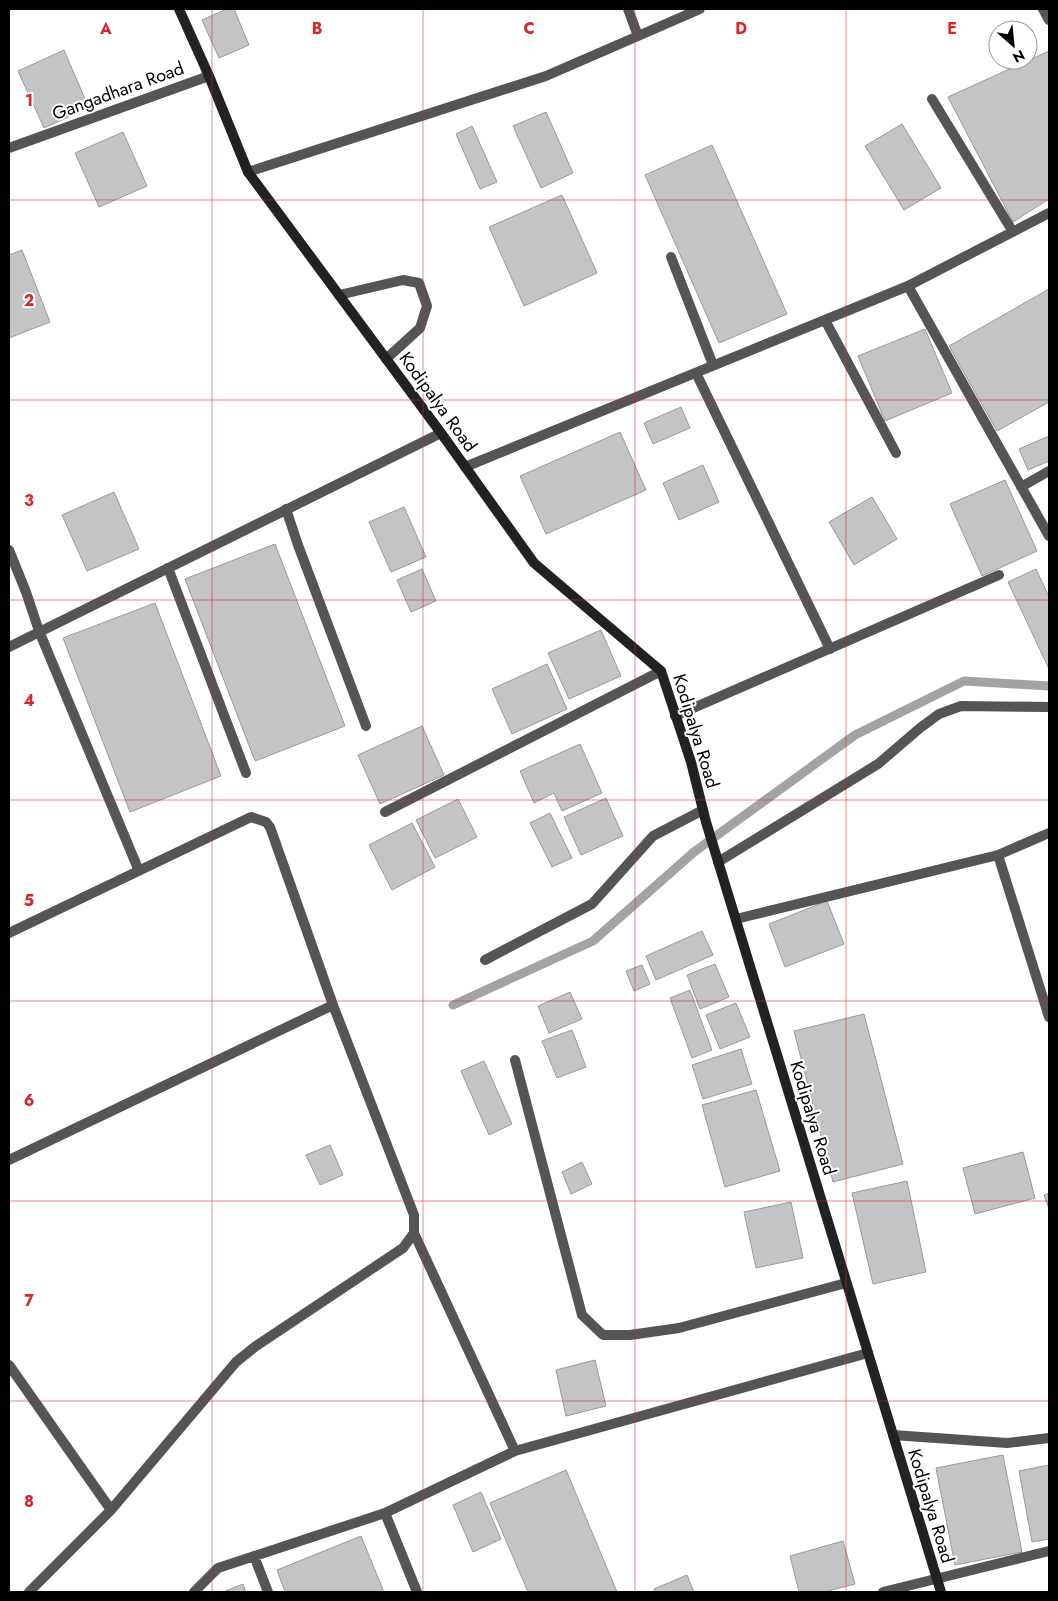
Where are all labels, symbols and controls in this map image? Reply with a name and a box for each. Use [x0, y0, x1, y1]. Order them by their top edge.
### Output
text: A [99, 17, 112, 40]
text: B [312, 17, 322, 40]
text: C [523, 17, 535, 40]
text: D [735, 17, 747, 40]
text: E [947, 17, 957, 40]
north arrow [988, 20, 1038, 70]
text: N [1009, 45, 1028, 68]
street label: Gangadhara Road [49, 55, 187, 127]
text: 1 [25, 89, 33, 112]
text: 2 [24, 289, 34, 312]
street label: Kodipalya Road [393, 347, 483, 457]
text: 3 [24, 489, 34, 512]
street label: Kodipalya Road [666, 671, 726, 791]
text: 4 [23, 689, 35, 712]
text: 5 [24, 889, 34, 912]
street label: Kodipalya Road [783, 1058, 843, 1178]
text: 6 [24, 1089, 34, 1112]
text: 7 [24, 1289, 34, 1312]
street label: Kodipalya Road [901, 1446, 961, 1566]
text: 8 [24, 1490, 34, 1513]

